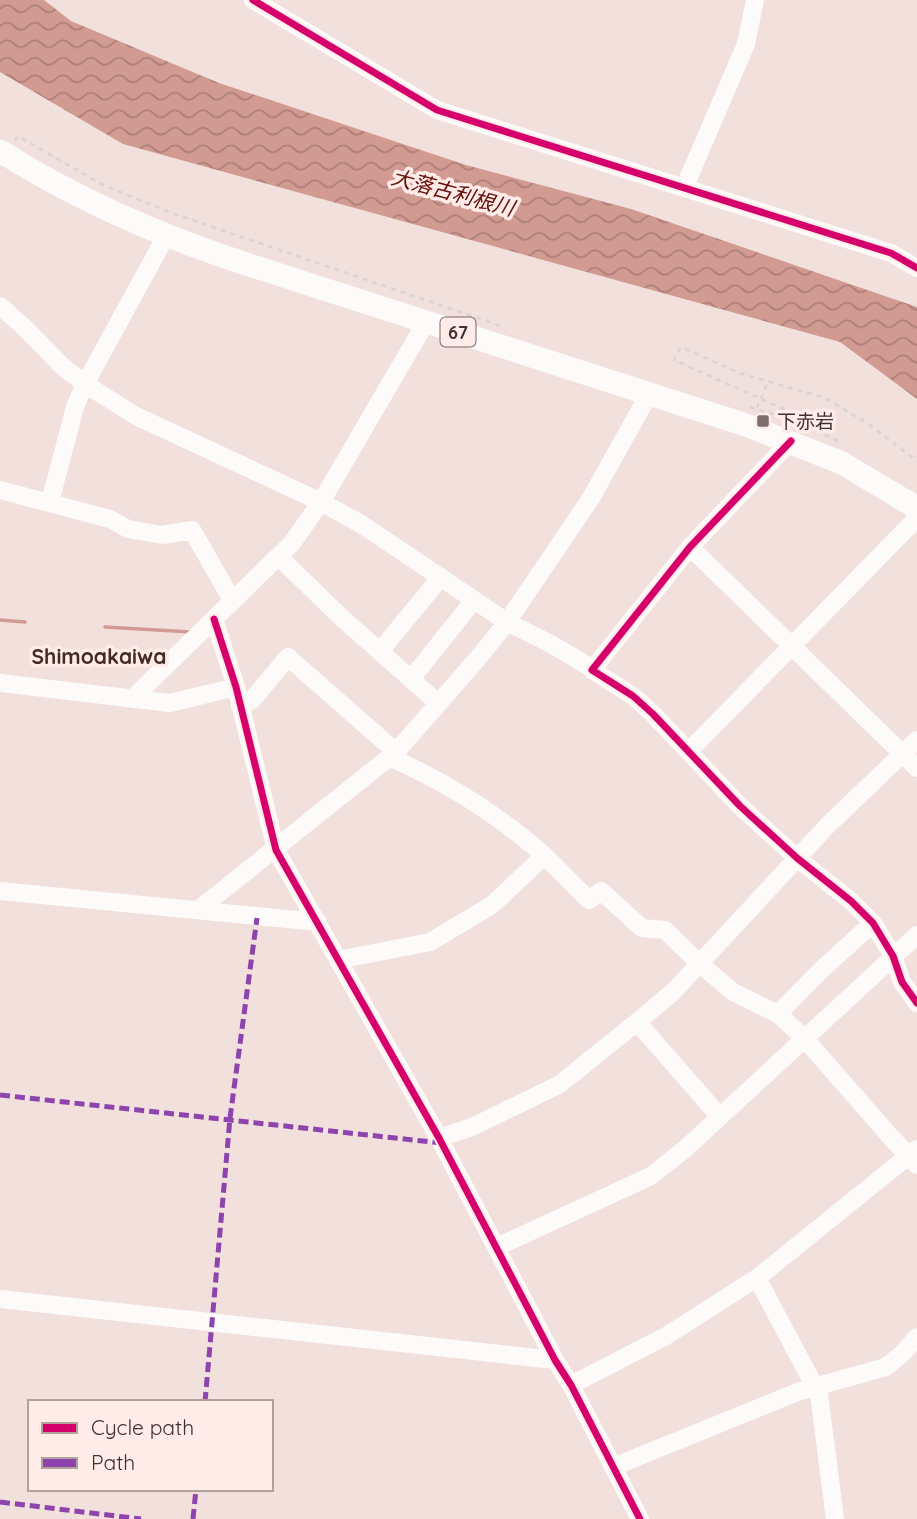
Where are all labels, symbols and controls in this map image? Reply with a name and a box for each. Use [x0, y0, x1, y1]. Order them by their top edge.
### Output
water label: 大落古利根川 [389, 163, 519, 221]
road number: 67 [440, 318, 476, 346]
place label: 下赤岩 [777, 409, 834, 433]
marker: 下赤岩 [755, 413, 771, 429]
district label: Shimoakaiwa [32, 643, 166, 669]
legend [28, 1400, 273, 1491]
text: Cycle path [91, 1414, 194, 1440]
text: Path [91, 1449, 135, 1475]

